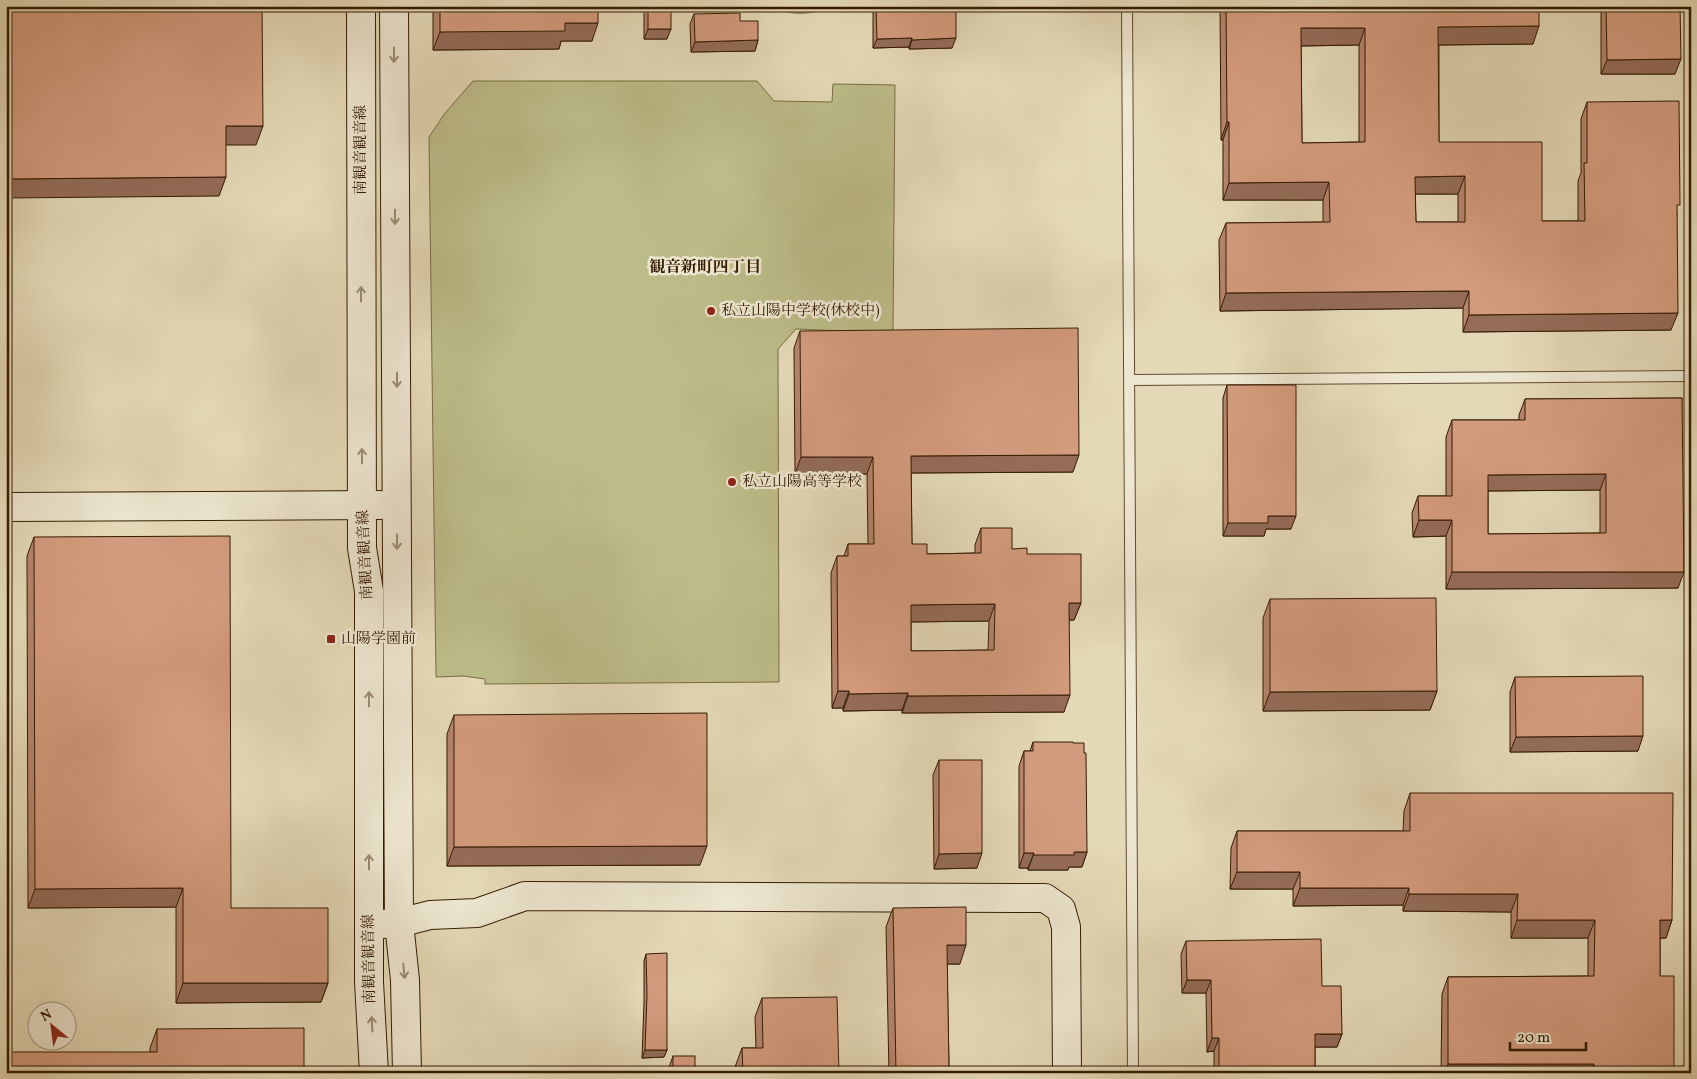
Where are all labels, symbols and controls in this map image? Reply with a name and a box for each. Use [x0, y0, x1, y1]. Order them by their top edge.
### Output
one-way arrow [389, 46, 399, 63]
street label: 南観音観音線 [351, 105, 372, 195]
one-way arrow [391, 209, 400, 225]
district label: 観音新町四丁目 [649, 257, 761, 279]
one-way arrow [357, 286, 366, 302]
place label: 私立山陽中学校(休校中) [721, 301, 880, 322]
marker: 私立山陽中学校(休校中) [705, 305, 717, 317]
one-way arrow [392, 372, 401, 388]
one-way arrow [357, 448, 367, 464]
place label: 私立山陽高等学校 [742, 472, 862, 493]
marker: 私立山陽高等学校 [726, 476, 738, 488]
street label: 南観音観音線 [353, 510, 379, 600]
one-way arrow [392, 534, 402, 550]
place label: 山陽学園前 [341, 629, 416, 650]
marker: 山陽学園前 [325, 633, 337, 645]
one-way arrow [364, 691, 374, 708]
one-way arrow [364, 854, 374, 870]
street label: 南観音観音線 [359, 914, 381, 1004]
one-way arrow [399, 963, 409, 979]
north arrow [28, 1002, 78, 1052]
text: N [37, 1005, 55, 1027]
one-way arrow [367, 1016, 376, 1032]
scale bar [1510, 1019, 1586, 1051]
text: 20 m [1517, 1028, 1550, 1049]

